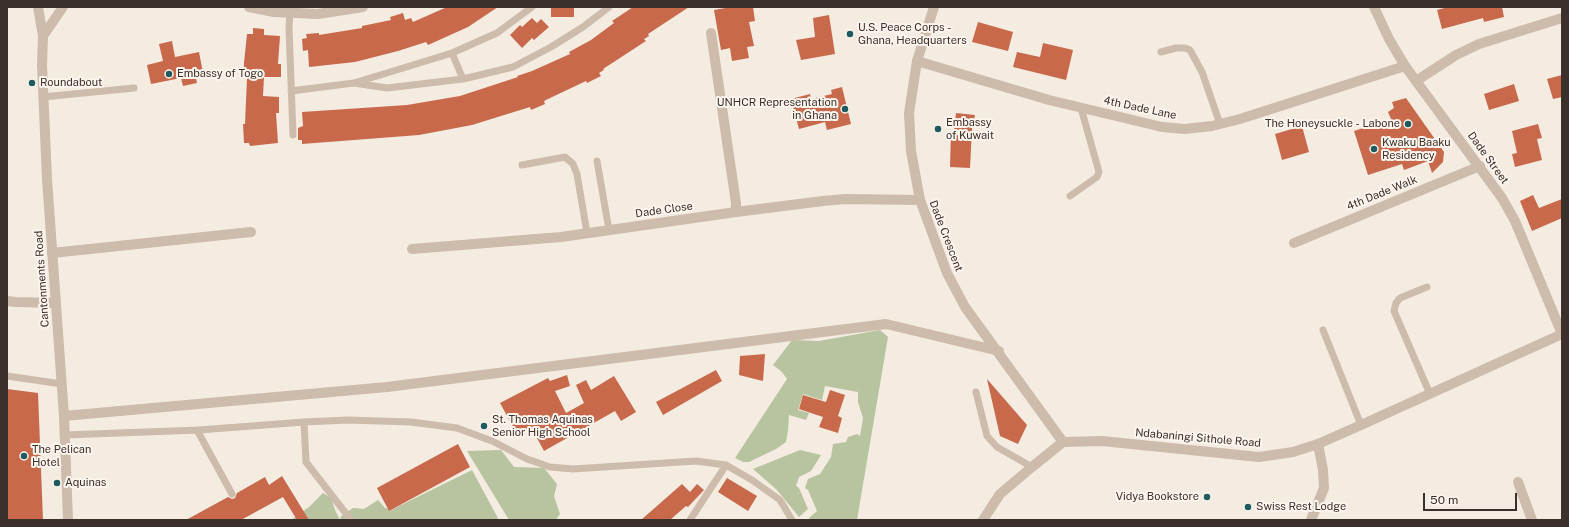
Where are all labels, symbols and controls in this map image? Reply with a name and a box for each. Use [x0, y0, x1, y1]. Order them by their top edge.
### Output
place label: U.S. Peace Corps - Ghana, Headquarters [858, 21, 967, 47]
marker: U.S. Peace Corps - Ghana, Headquarters [845, 29, 855, 39]
place label: Embassy of Togo [177, 67, 263, 81]
marker: Embassy of Togo [164, 69, 174, 79]
place label: Roundabout [40, 76, 102, 90]
marker: Roundabout [27, 78, 37, 88]
street label: 4th Dade Lane [1102, 94, 1178, 122]
place label: UNHCR Representation in Ghana [717, 96, 837, 122]
marker: UNHCR Representation in Ghana [840, 104, 850, 114]
place label: Embassy of Kuwait [946, 116, 994, 142]
place label: The Honeysuckle - Labone [1265, 117, 1400, 131]
marker: The Honeysuckle - Labone [1403, 119, 1413, 129]
marker: Embassy of Kuwait [933, 124, 943, 134]
street label: Dade Street [1465, 129, 1511, 187]
place label: Kwaku Baaku Residency [1382, 136, 1451, 162]
marker: Kwaku Baaku Residency [1369, 144, 1379, 154]
street label: 4th Dade Walk [1345, 173, 1419, 213]
street label: Dade Crescent [926, 198, 966, 274]
street label: Dade Close [634, 199, 694, 221]
street label: Cantonments Road [32, 230, 52, 328]
place label: St. Thomas Aquinas Senior High School [492, 413, 593, 439]
marker: St. Thomas Aquinas Senior High School [479, 421, 489, 431]
street label: Ndabaningi Sithole Road [1135, 426, 1261, 450]
place label: The Pelican Hotel [32, 443, 91, 469]
marker: The Pelican Hotel [19, 451, 29, 461]
place label: Aquinas [65, 476, 106, 490]
marker: Aquinas [52, 478, 62, 488]
scale bar [1425, 485, 1519, 511]
place label: Vidya Bookstore [1116, 490, 1199, 504]
marker: Vidya Bookstore [1202, 492, 1212, 502]
text: 50 m [1430, 493, 1458, 507]
place label: Swiss Rest Lodge [1256, 500, 1346, 514]
marker: Swiss Rest Lodge [1243, 502, 1253, 512]

